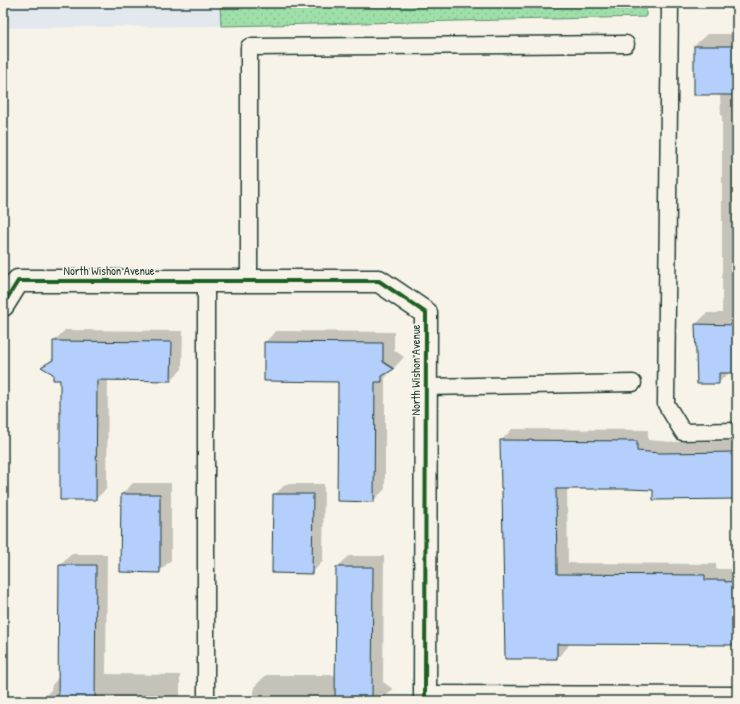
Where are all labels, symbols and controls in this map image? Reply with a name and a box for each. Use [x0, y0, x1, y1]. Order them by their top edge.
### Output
street label: North Wishon Avenue [64, 262, 155, 279]
street label: North Wishon Avenue [407, 324, 424, 415]

